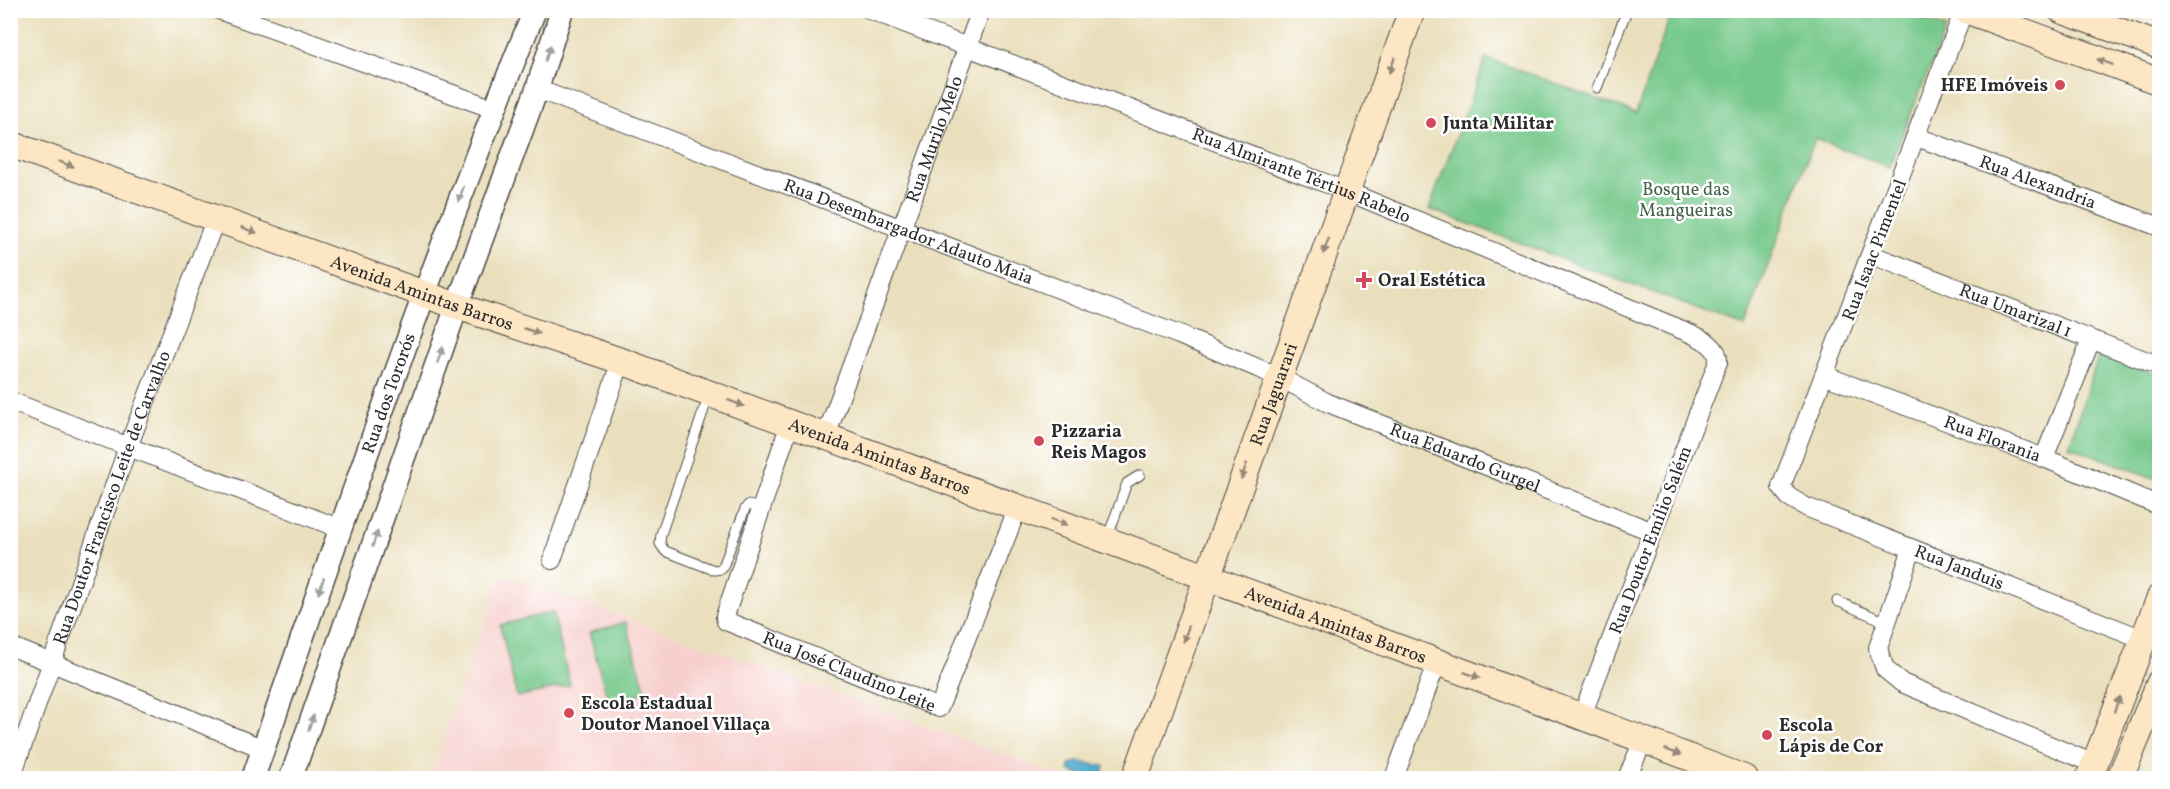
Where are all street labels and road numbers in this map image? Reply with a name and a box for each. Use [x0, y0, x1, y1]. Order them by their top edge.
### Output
street label: Rua Murilo Melo [901, 73, 970, 206]
street label: Rua Almirante Tértius Rabelo [1188, 123, 1414, 230]
street label: Rua Alexandria [1975, 150, 2099, 216]
street label: Rua Desembargador Adauto Maia [780, 174, 1037, 292]
street label: Rua Isaac Pimentel [1837, 176, 1914, 325]
street label: Avenida Amintas Barros [327, 250, 516, 338]
street label: Rua Umarizal 1 [1955, 279, 2075, 345]
street label: Rua dos Tororós [357, 330, 423, 457]
street label: Rua Jaguarari [1245, 340, 1305, 450]
street label: Rua Doutor Francisco Leite de Carvalho [48, 347, 178, 648]
street label: Rua Florania [1940, 410, 2044, 470]
street label: Avenida Amintas Barros [784, 413, 974, 503]
street label: Rua Eduardo Gurgel [1386, 418, 1544, 500]
street label: Rua Doutor Emílio Salém [1604, 443, 1699, 638]
street label: Rua Janduis [1910, 540, 2007, 597]
street label: Avenida Amintas Barros [1240, 581, 1430, 671]
street label: Rua José Claudino Leite [758, 626, 939, 719]

